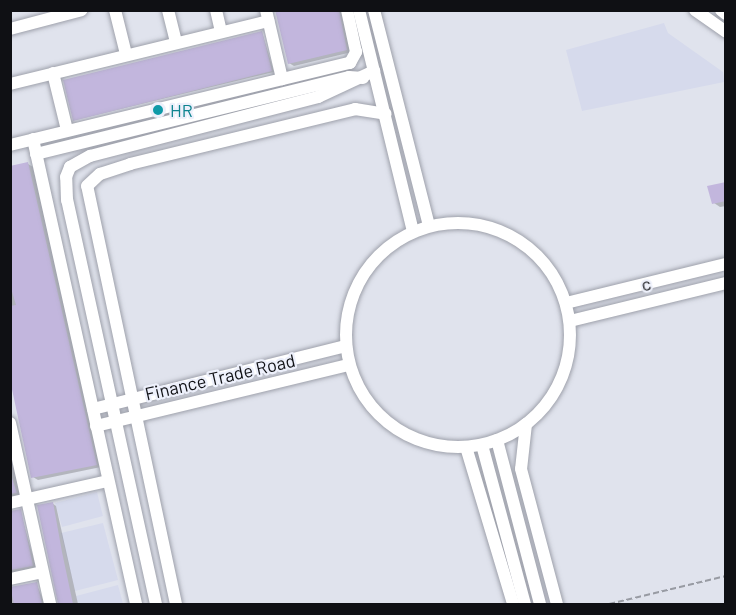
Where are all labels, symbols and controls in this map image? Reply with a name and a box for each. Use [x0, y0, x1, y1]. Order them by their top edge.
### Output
place label: HR [170, 99, 193, 121]
marker: HR [151, 103, 165, 117]
street label: c [639, 272, 653, 296]
street label: Finance Trade Road [143, 349, 297, 405]

